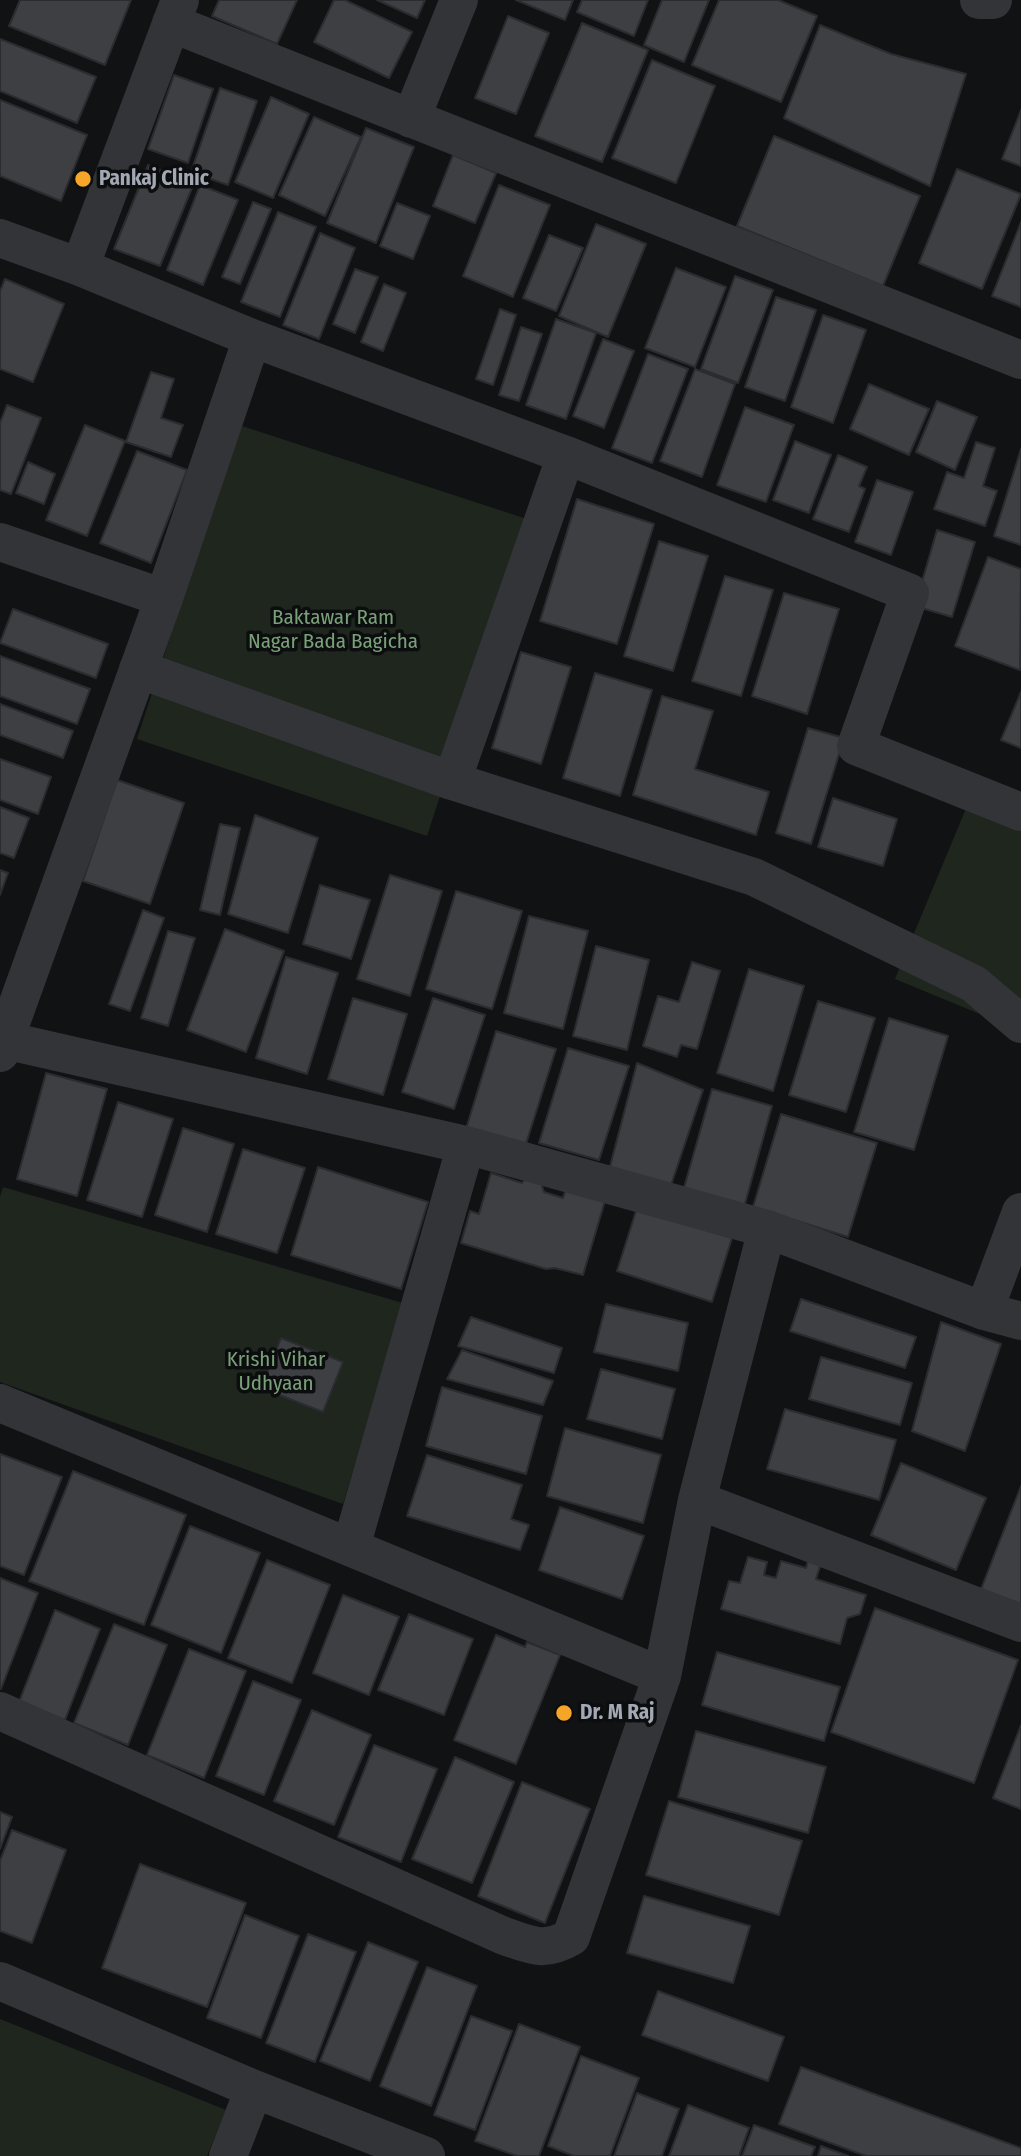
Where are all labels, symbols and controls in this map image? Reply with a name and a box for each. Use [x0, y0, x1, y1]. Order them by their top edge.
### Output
place label: Pankaj Clinic [99, 166, 209, 192]
marker: Pankaj Clinic [73, 169, 93, 189]
park label: Baktawar Ram Nagar Bada Bagicha [248, 605, 418, 655]
park label: Krishi Vihar Udhyaan [227, 1347, 325, 1397]
place label: Dr. M Raj [580, 1700, 654, 1726]
marker: Dr. M Raj [554, 1703, 574, 1723]

